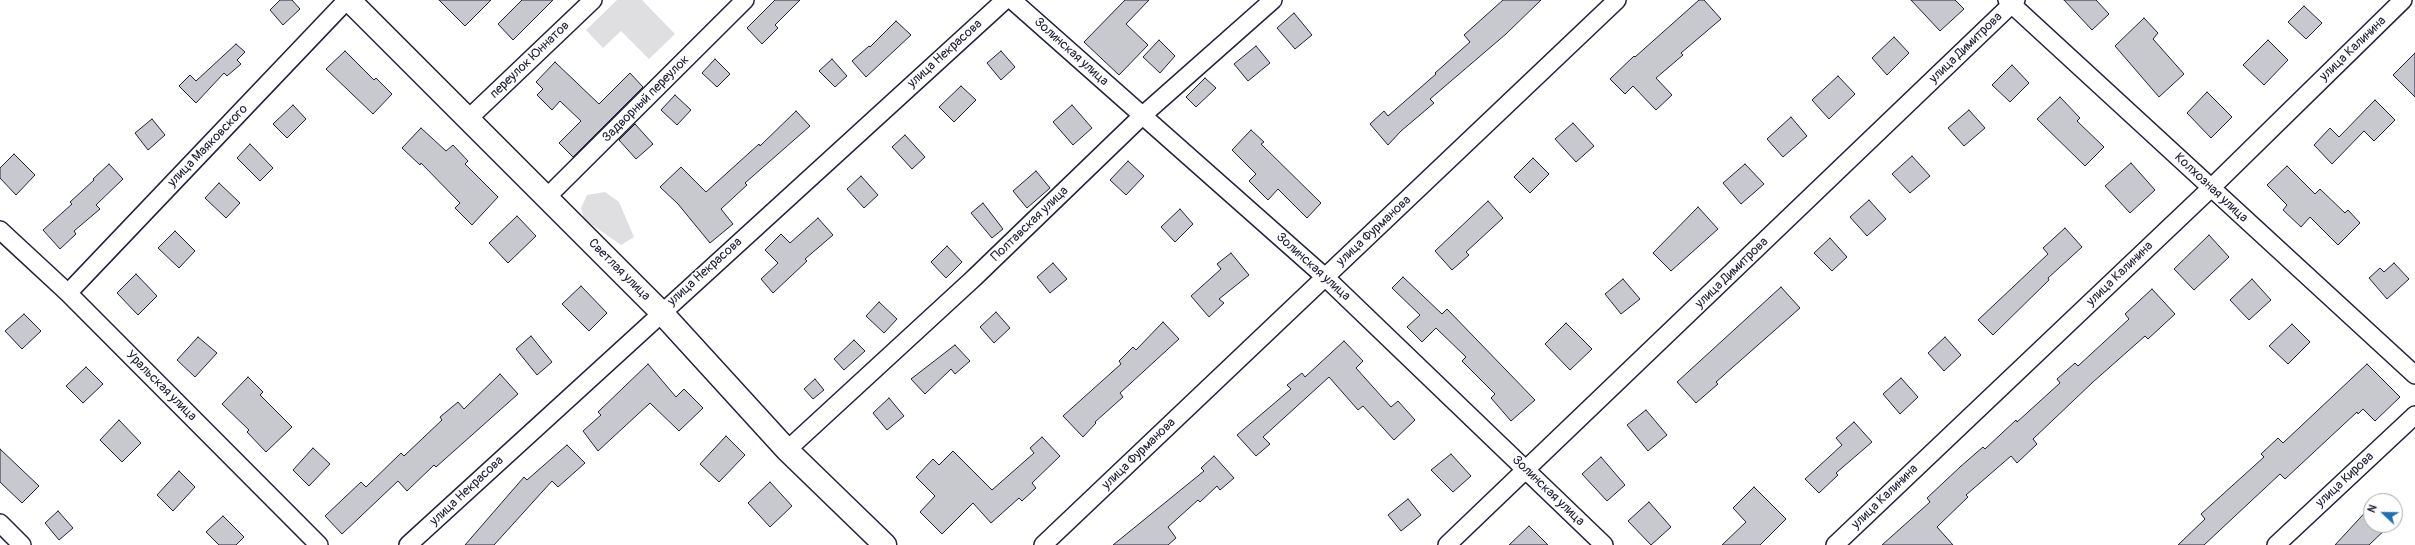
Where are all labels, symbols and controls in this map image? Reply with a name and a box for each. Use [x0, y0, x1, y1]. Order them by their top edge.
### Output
street label: улица Димитрова [1926, 9, 2006, 87]
street label: улица Калинина [2317, 13, 2389, 85]
street label: Золинская улица [1031, 15, 1111, 89]
street label: улица Некрасова [905, 17, 985, 91]
street label: переулок Юннатов [487, 18, 573, 102]
street label: Задворный переулок [599, 52, 693, 146]
street label: улица Маяковского [165, 102, 251, 190]
street label: Колхозная улица [2171, 150, 2251, 226]
street label: Полтавская улица [988, 183, 1072, 265]
street label: улица Фурманова [1334, 193, 1414, 269]
street label: Золинская улица [1273, 230, 1353, 304]
street label: улица Димитрова [1692, 234, 1772, 312]
street label: улица Некрасова [665, 235, 745, 309]
street label: Светлая улица [585, 236, 653, 304]
street label: улица Калинина [2084, 238, 2156, 310]
street label: Уральская улица [122, 347, 200, 425]
street label: улица Фурманова [1099, 415, 1179, 493]
street label: улица Кирова [2313, 449, 2377, 511]
street label: улица Некрасова [427, 453, 507, 529]
street label: Золинская улица [1509, 453, 1587, 529]
street label: улица Калинина [1849, 461, 1921, 533]
north arrow [2363, 493, 2403, 533]
text: N [2365, 503, 2380, 515]

